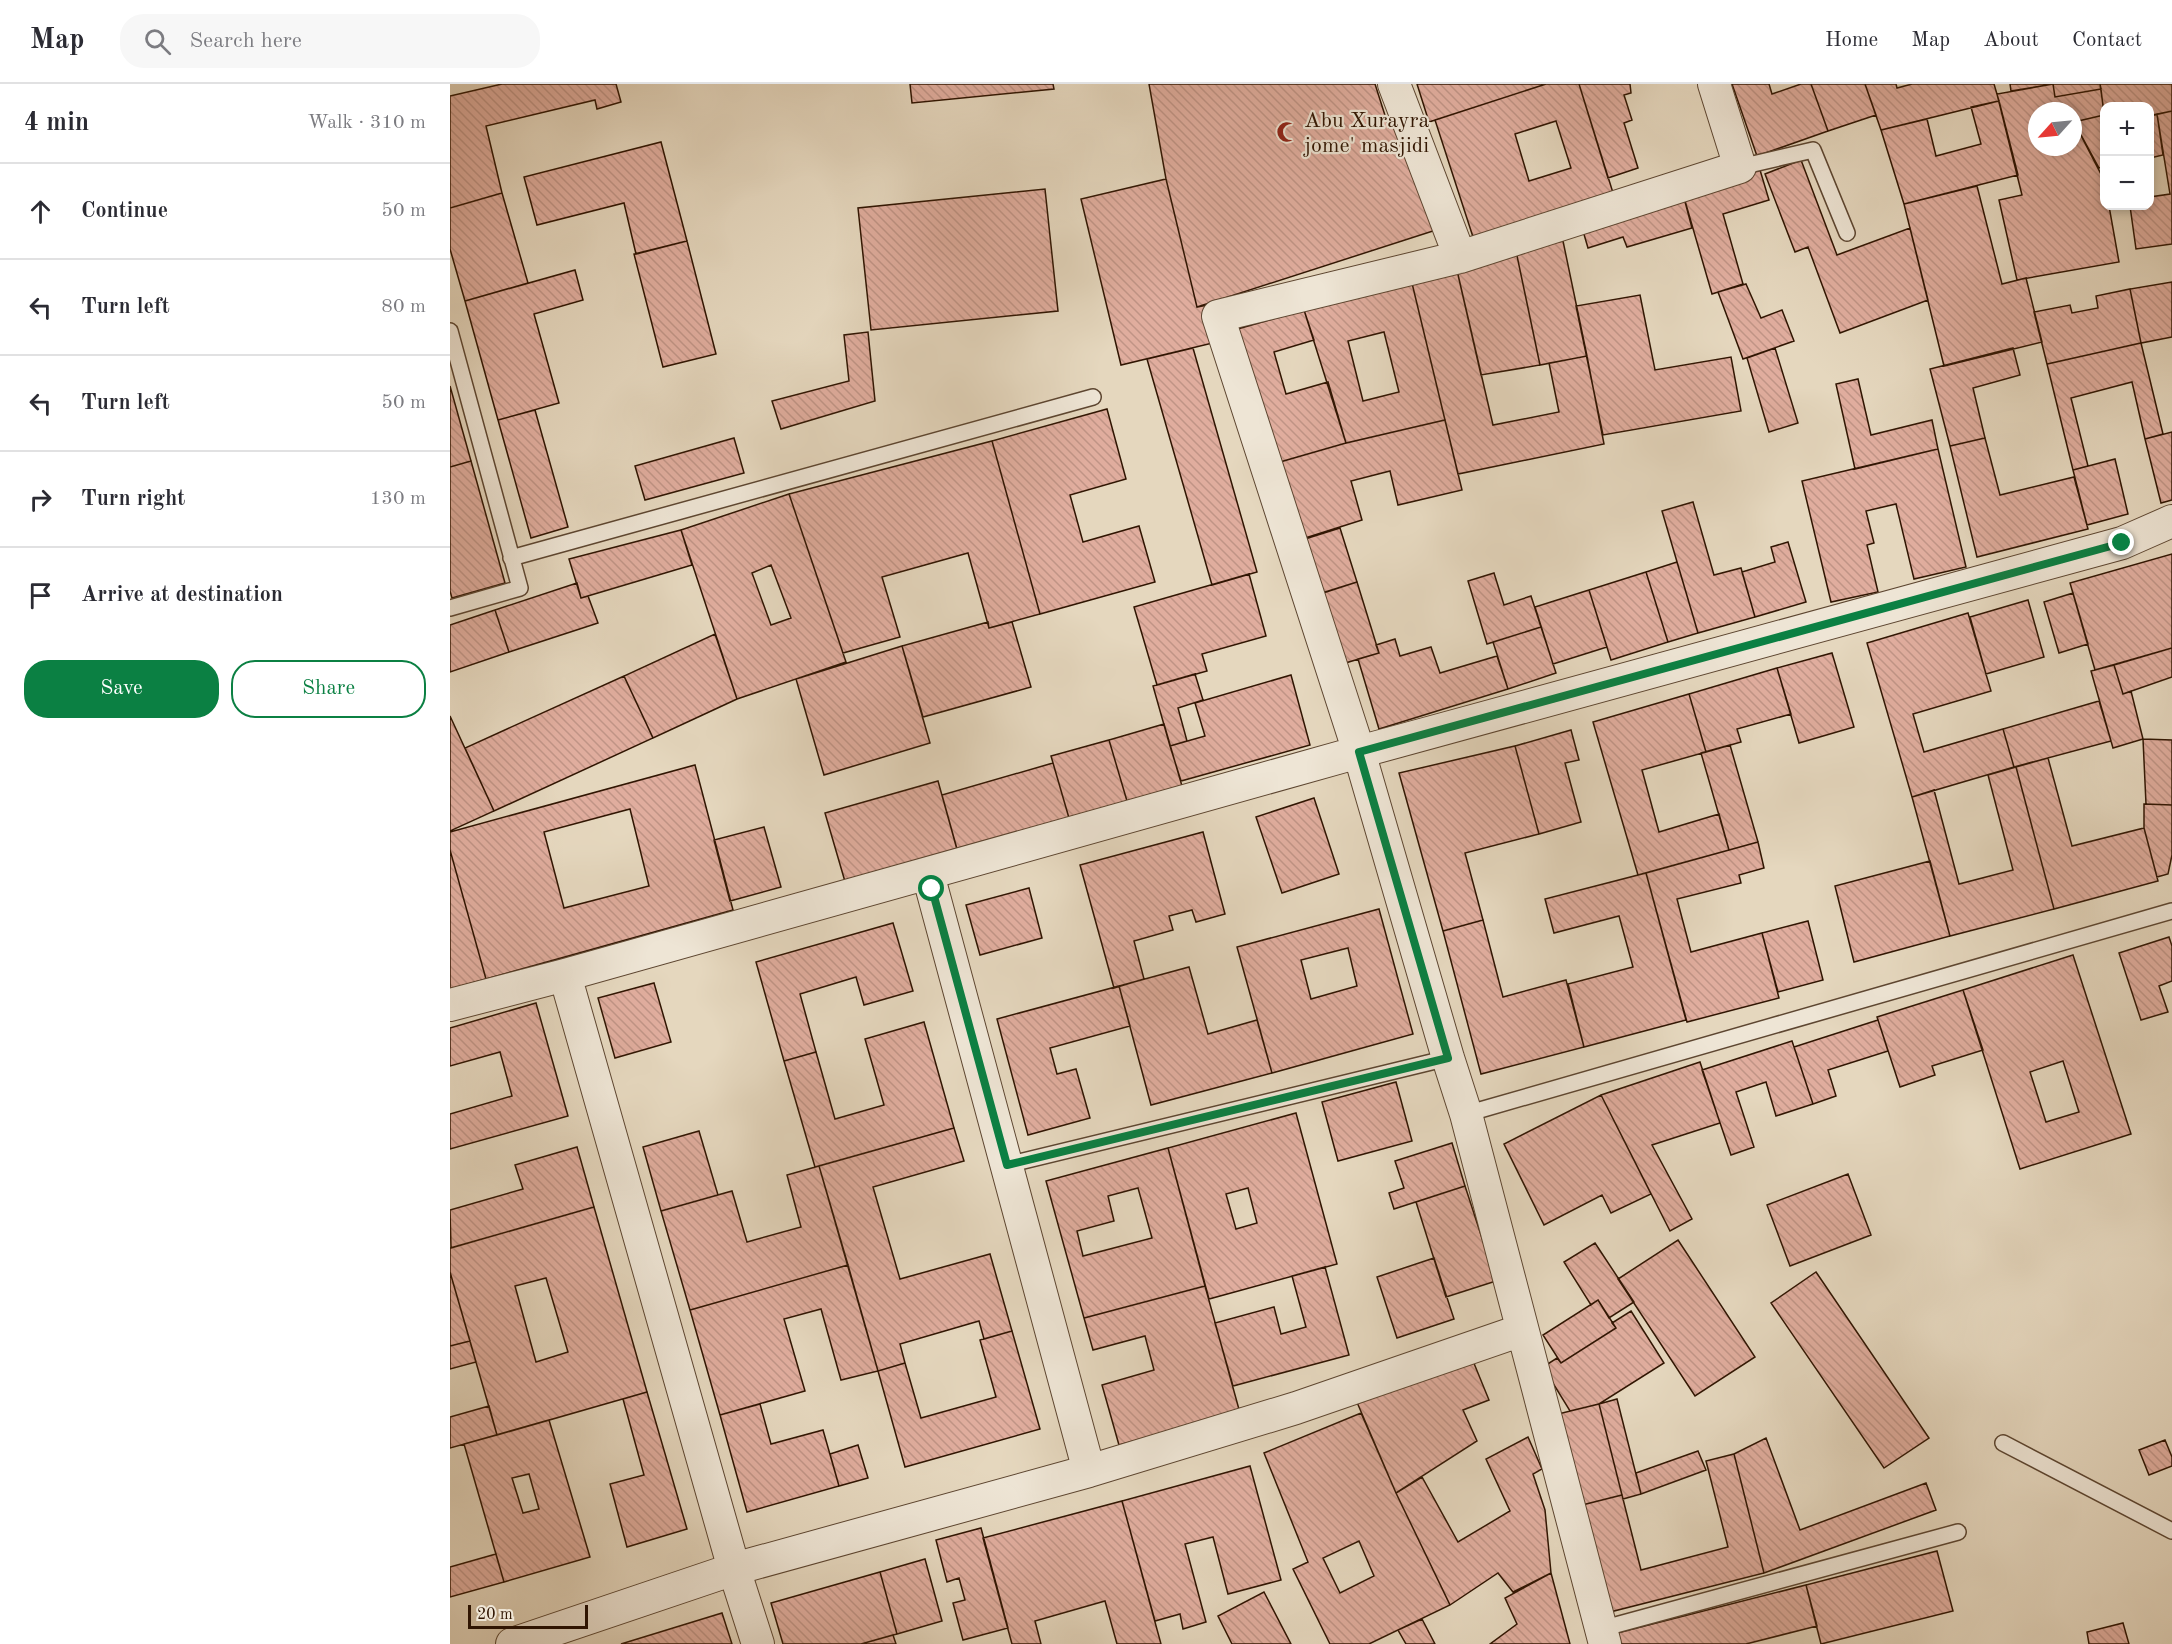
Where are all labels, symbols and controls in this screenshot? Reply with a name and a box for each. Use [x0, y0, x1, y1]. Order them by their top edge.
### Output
search box [120, 14, 540, 68]
icon: search [141, 25, 174, 58]
text: Map [30, 27, 84, 55]
text: Search here [189, 30, 302, 52]
text: Home [1825, 30, 1878, 51]
text: Map [1911, 30, 1950, 51]
text: About [1983, 30, 2039, 51]
text: Contact [2072, 30, 2142, 51]
north arrow [2028, 102, 2082, 156]
map controls [2100, 102, 2154, 210]
button: + [2100, 102, 2154, 156]
text: 4 min [24, 110, 89, 136]
place label: Abu Xurayra jome' masjidi [1303, 110, 1429, 157]
text: Walk · 310 m [307, 113, 426, 133]
mosque icon: Abu Xurayra jome' masjidi [1275, 120, 1299, 144]
button: − [2100, 156, 2154, 210]
icon: ahead [24, 195, 57, 228]
text: Continue [81, 200, 168, 222]
text: 50 m [381, 201, 426, 221]
icon: left [24, 291, 57, 324]
text: Turn left [81, 296, 170, 318]
text: 80 m [381, 297, 426, 317]
icon: left [24, 387, 57, 420]
text: Turn left [81, 392, 170, 414]
text: 50 m [381, 393, 426, 413]
icon: right [24, 483, 57, 516]
text: Turn right [81, 488, 185, 510]
text: 130 m [370, 489, 426, 509]
route end [2108, 529, 2134, 555]
icon: arrive [24, 579, 57, 612]
text: Arrive at destination [81, 584, 283, 606]
button: Save [24, 660, 219, 718]
button: Share [231, 660, 426, 718]
route start [918, 875, 944, 901]
scale bar [468, 1602, 588, 1630]
text: 20 m [477, 1607, 513, 1623]

